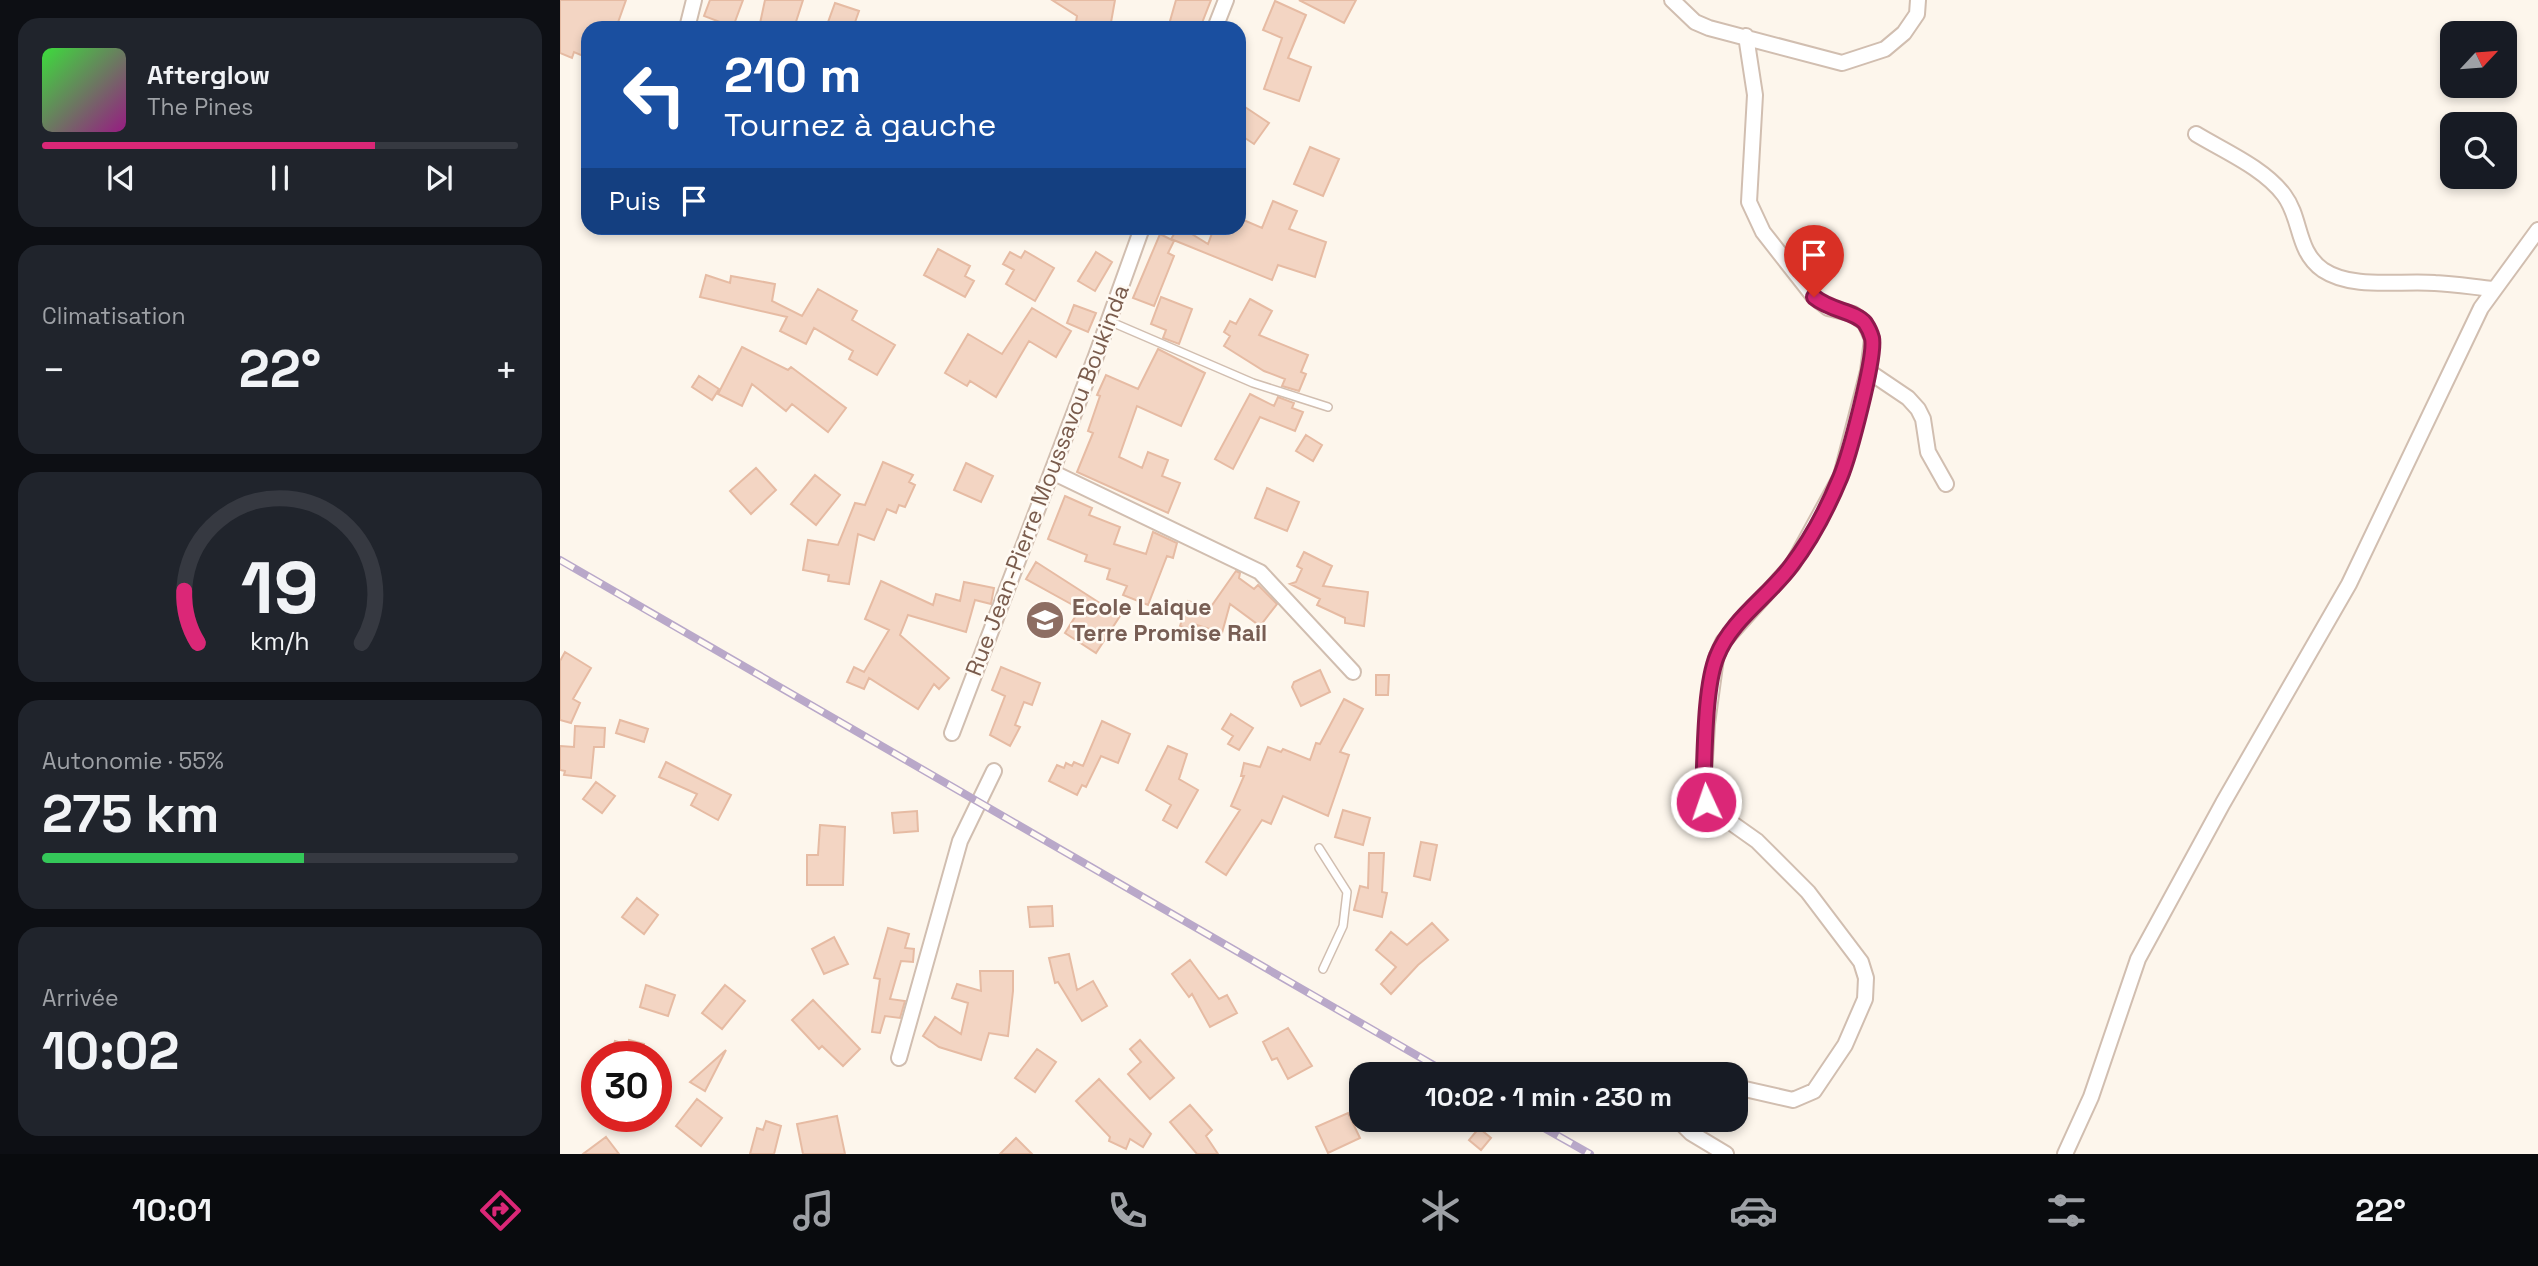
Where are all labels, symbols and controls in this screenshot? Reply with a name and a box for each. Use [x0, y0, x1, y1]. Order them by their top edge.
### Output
north arrow [2440, 21, 2516, 98]
map controls [2440, 21, 2517, 189]
text: 210 m [724, 44, 861, 106]
icon: left [609, 49, 700, 140]
text: Afterglow [147, 58, 270, 92]
text: The Pines [147, 92, 253, 122]
text: Tournez à gauche [724, 105, 996, 145]
button: search [2440, 112, 2517, 189]
icon: previous [102, 159, 140, 197]
icon: pause [261, 159, 299, 197]
icon: next [420, 159, 458, 197]
icon: arrive [675, 182, 713, 220]
text: Puis [609, 184, 661, 218]
pin [1784, 225, 1844, 297]
icon: arrive [1795, 236, 1833, 274]
street label: Rue Jean-Pierre Moussavou Boukinda [958, 280, 1136, 680]
text: Climatisation [42, 301, 186, 331]
text: 22° [239, 336, 321, 402]
text: − [42, 346, 66, 394]
text: + [494, 346, 518, 394]
text: 19 [241, 541, 319, 634]
place label: Ecole Laique Terre Promise Rail [1072, 592, 1267, 648]
school or university icon: Ecole Laique Terre Promise Rail [1024, 599, 1066, 641]
text: km/h [250, 625, 310, 657]
text: Autonomie · 55% [42, 746, 224, 776]
position arrow [1669, 765, 1743, 839]
text: 275 km [42, 781, 219, 847]
text: Arrivée [42, 983, 119, 1013]
text: 10:02 [42, 1018, 179, 1084]
speed limit sign: 30 [581, 1041, 672, 1132]
text: 10:02 · 1 min · 230 m [1425, 1080, 1672, 1114]
icon: directions [476, 1186, 525, 1235]
icon: music [789, 1186, 838, 1235]
icon: phone [1103, 1186, 1152, 1235]
icon: climate [1416, 1186, 1465, 1235]
icon: car [1729, 1186, 1778, 1235]
icon: filters [2042, 1186, 2091, 1235]
text: 10:01 [132, 1190, 212, 1230]
text: 22° [2355, 1190, 2406, 1230]

